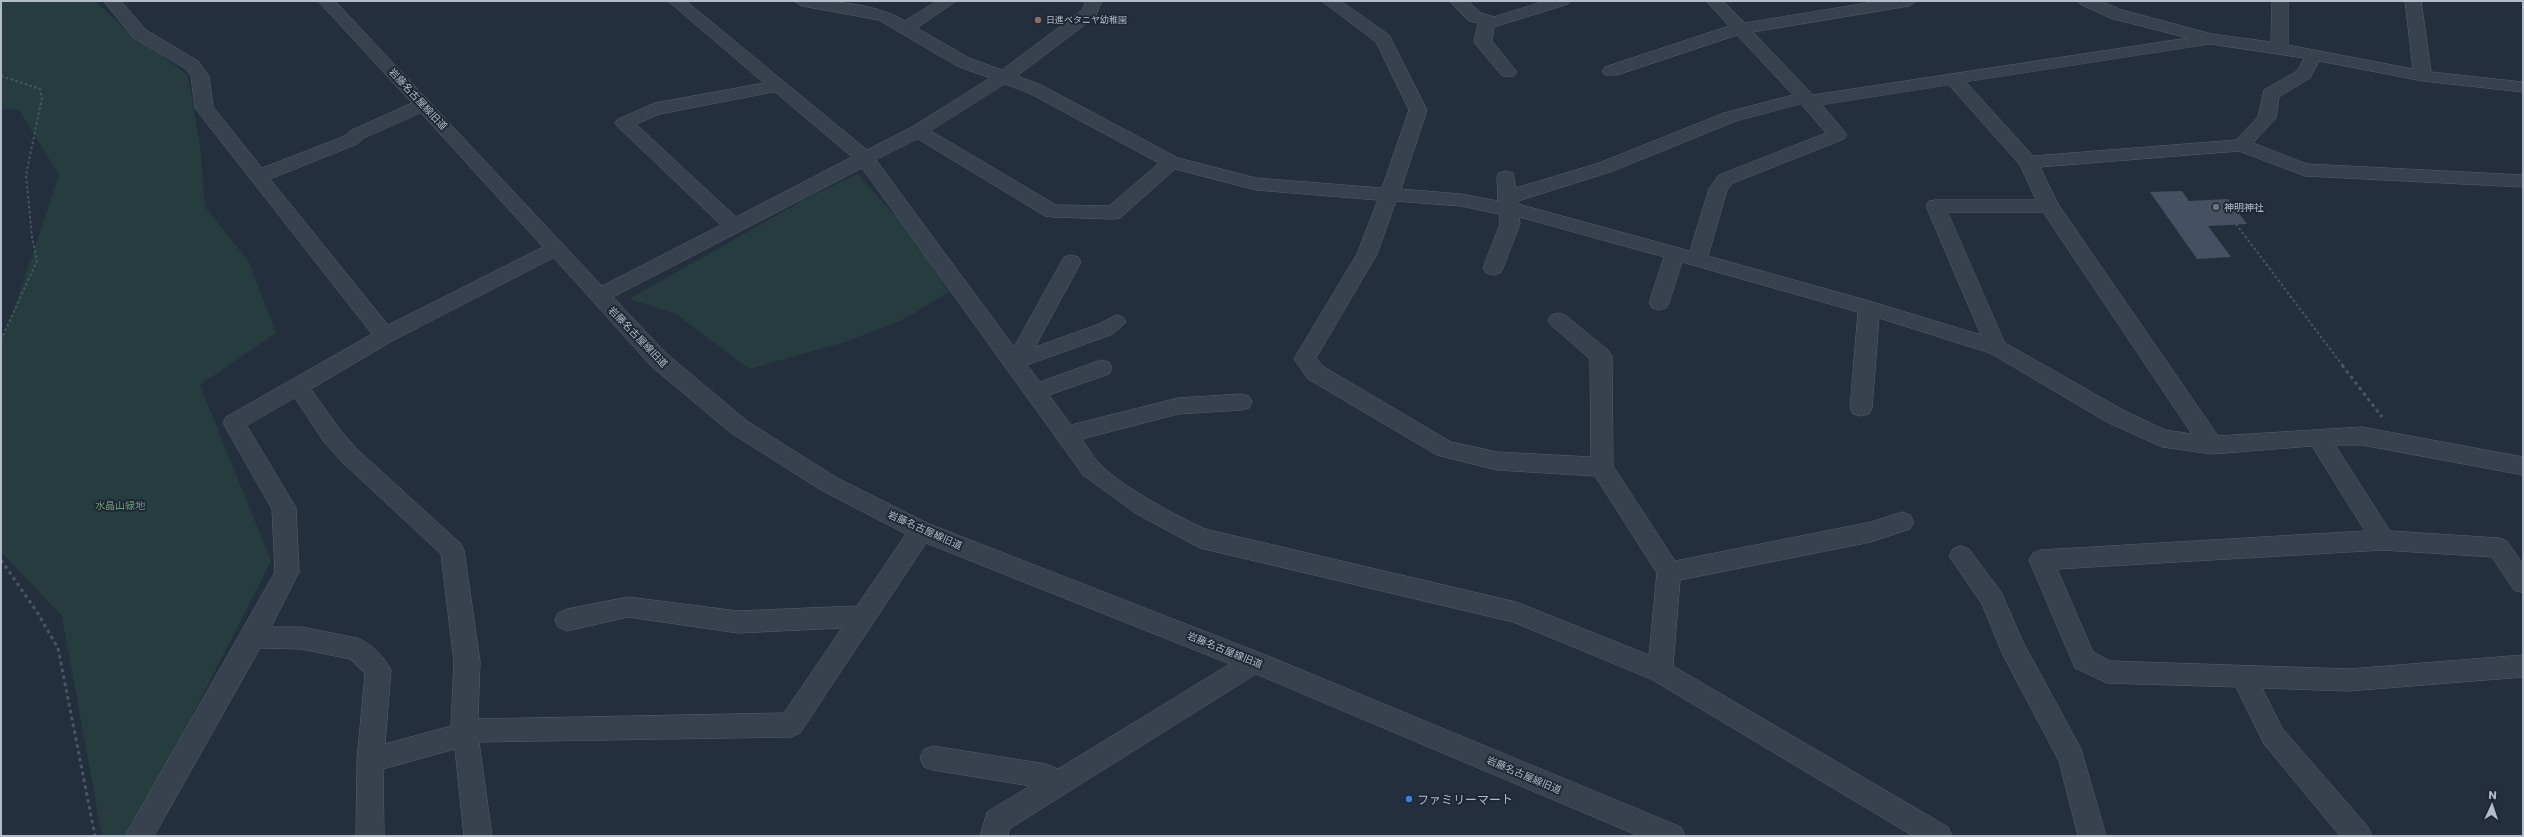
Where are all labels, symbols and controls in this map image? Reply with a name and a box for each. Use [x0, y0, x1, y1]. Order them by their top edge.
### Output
place label: 日進ベタニヤ幼稚園 [1046, 14, 1127, 26]
marker: 日進ベタニヤ幼稚園 [1033, 15, 1043, 25]
street label: 岩藤名古屋線旧道 [385, 65, 451, 133]
place label: 神明神社 [2224, 200, 2264, 215]
marker: 神明神社 [2211, 202, 2221, 212]
street label: 岩藤名古屋線旧道 [605, 303, 671, 371]
park label: 水晶山緑地 [95, 498, 146, 513]
street label: 岩藤名古屋線旧道 [885, 507, 965, 553]
street label: 岩藤名古屋線旧道 [1185, 628, 1265, 672]
street label: 岩藤名古屋線旧道 [1484, 752, 1564, 798]
north arrow [2472, 785, 2512, 825]
text: N [2488, 787, 2497, 803]
place label: ファミリーマート [1417, 791, 1513, 808]
marker: ファミリーマート [1404, 794, 1414, 804]

